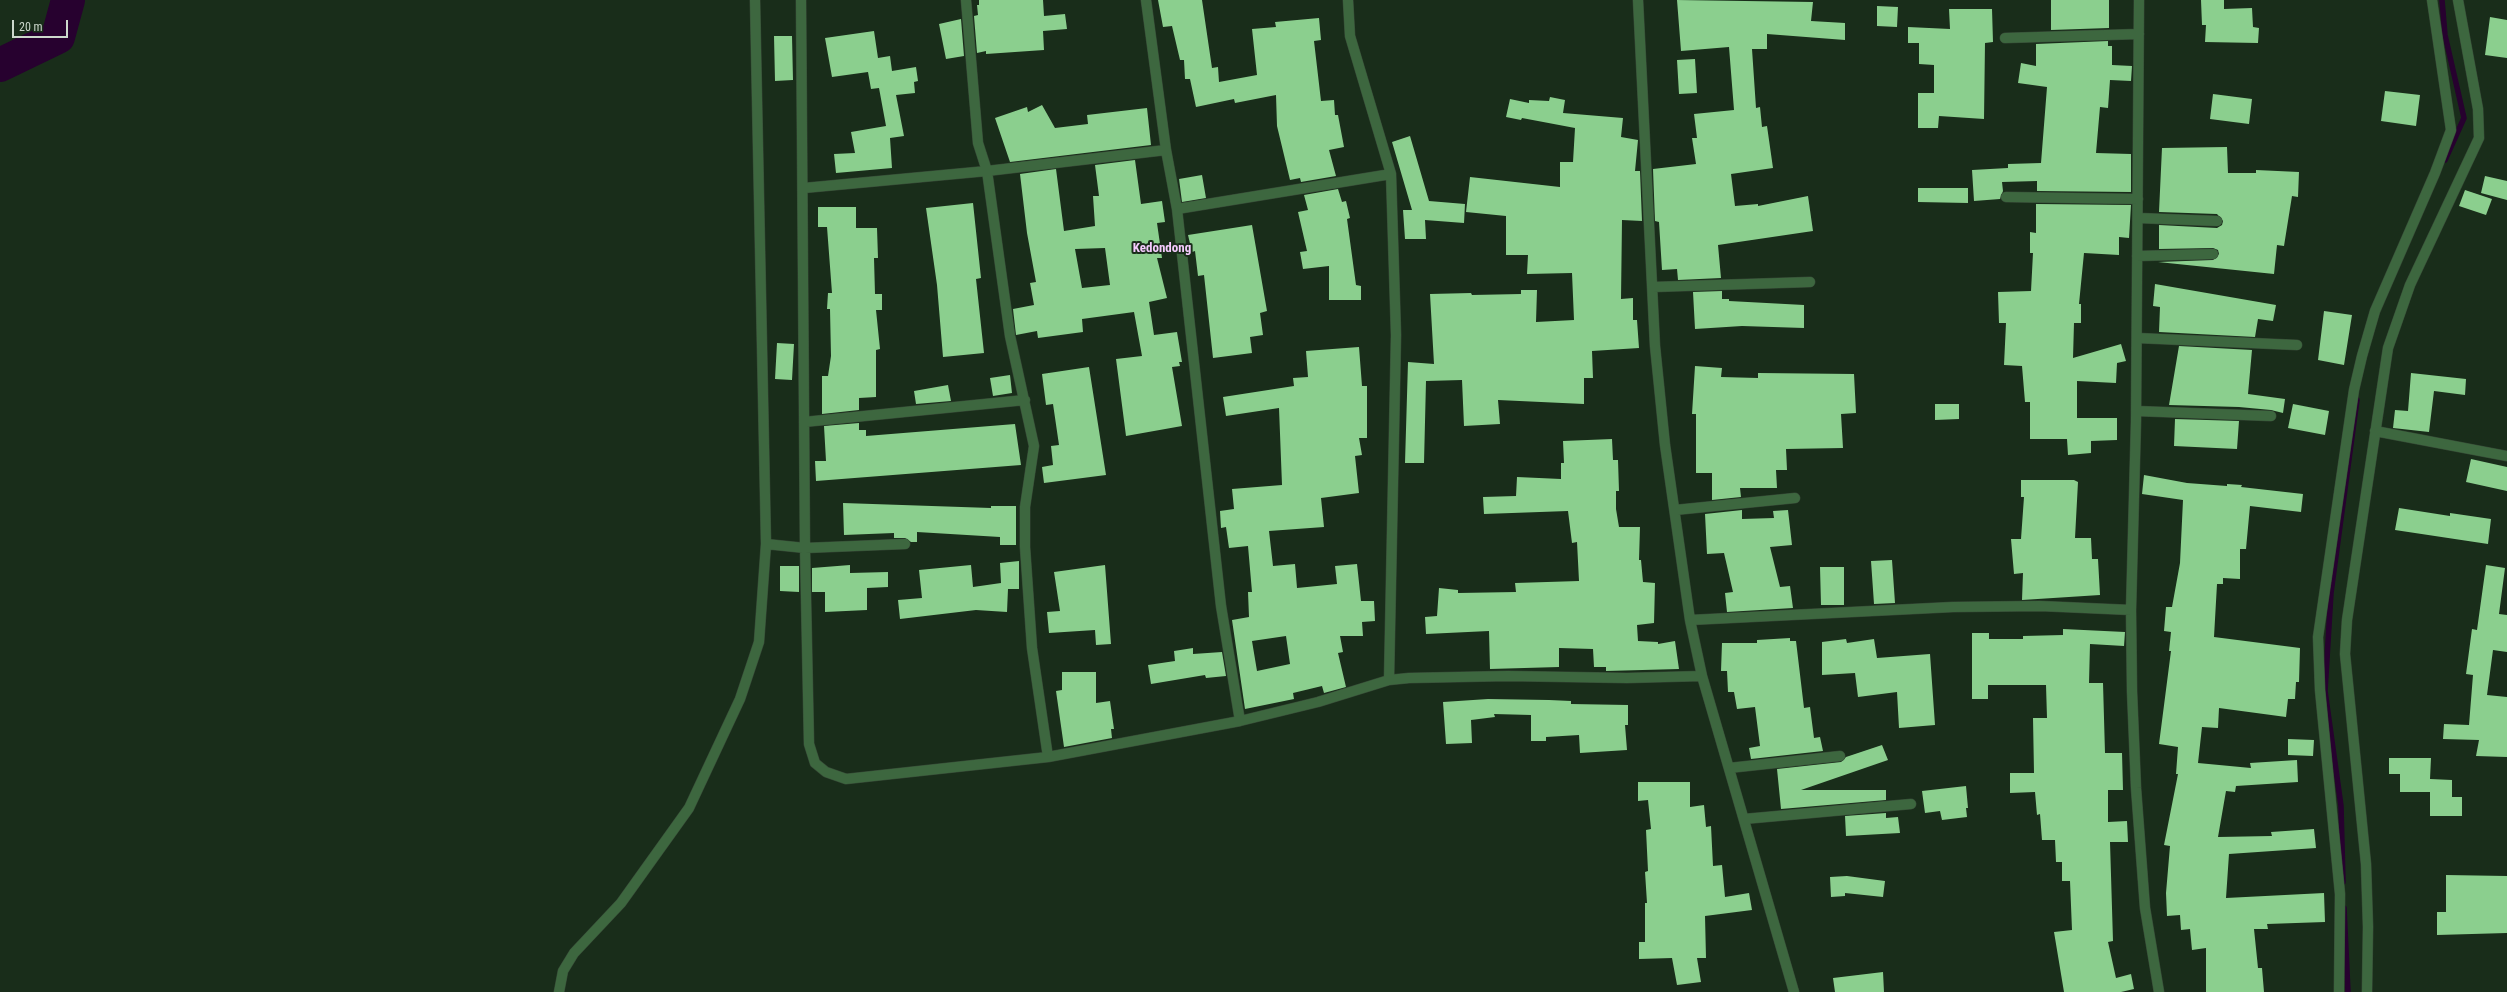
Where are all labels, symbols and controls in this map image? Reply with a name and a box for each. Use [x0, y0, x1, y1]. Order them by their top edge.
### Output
scale bar [14, 12, 70, 38]
text: 20 m [19, 20, 43, 34]
district label: Kedondong [1133, 241, 1191, 257]

